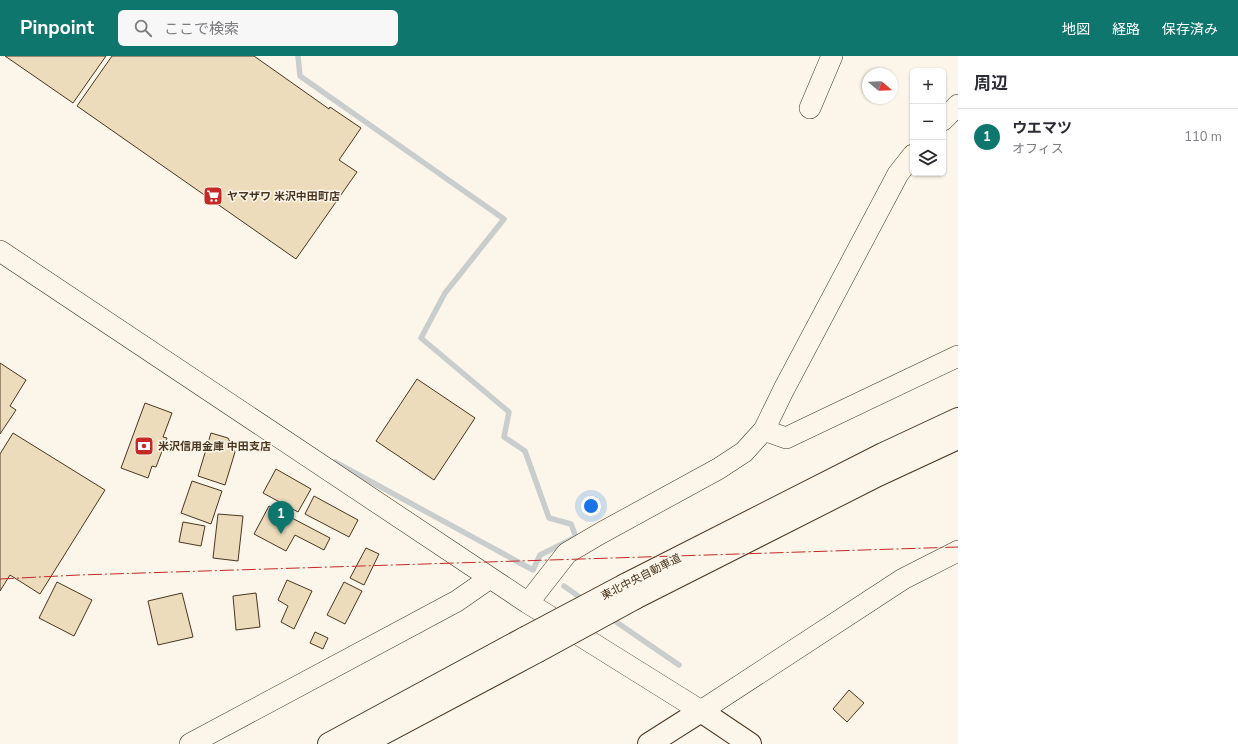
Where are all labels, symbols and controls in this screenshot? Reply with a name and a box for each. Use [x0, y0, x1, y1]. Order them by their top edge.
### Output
search box [118, 10, 398, 46]
text: Pinpoint [20, 15, 94, 41]
icon: search [132, 17, 154, 39]
text: ここで検索 [164, 19, 239, 39]
text: 地図 [1062, 20, 1090, 39]
text: 経路 [1112, 20, 1140, 39]
text: 保存済み [1162, 20, 1218, 39]
north arrow [862, 68, 898, 104]
map controls [910, 68, 946, 176]
button: + [910, 68, 946, 104]
text: 周辺 [974, 72, 1008, 95]
button: − [910, 104, 946, 140]
text: ウエマツ [1012, 118, 1072, 138]
text: 1 [983, 128, 991, 146]
text: 110 m [1184, 128, 1222, 146]
button: layers [910, 140, 946, 176]
text: オフィス [1012, 140, 1064, 158]
supermarket icon: ヤマザワ 米沢中田町店 [202, 185, 224, 207]
place label: ヤマザワ 米沢中田町店 [227, 189, 340, 204]
bank icon: 米沢信用金庫 中田支店 [133, 435, 155, 457]
place label: 米沢信用金庫 中田支店 [158, 439, 271, 454]
your location [581, 496, 601, 516]
pin: 1 [268, 501, 294, 534]
street label: 東北中央自動車道 [598, 550, 684, 604]

